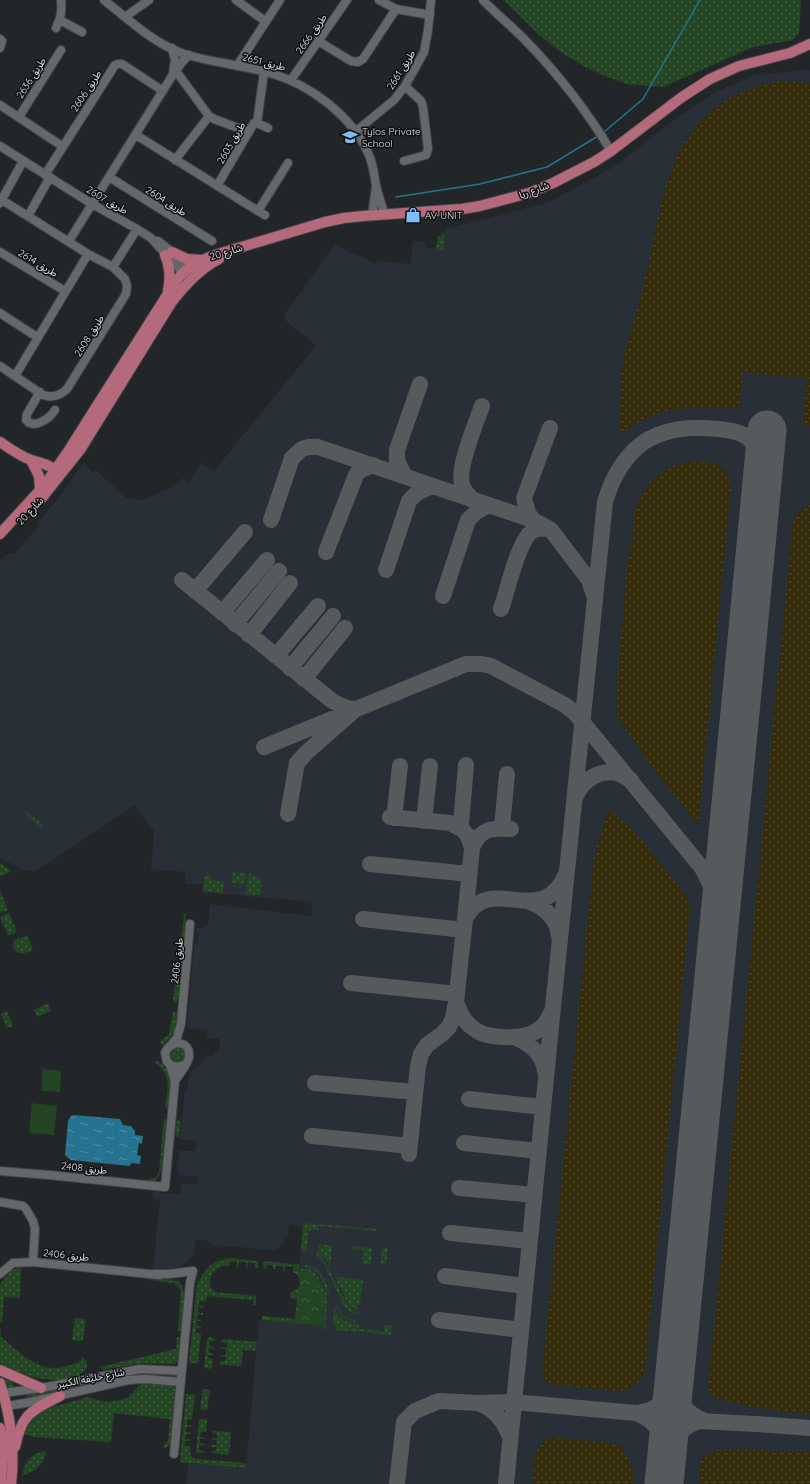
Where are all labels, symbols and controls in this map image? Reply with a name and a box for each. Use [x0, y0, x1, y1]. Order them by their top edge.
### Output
street label: طريق 2666 [293, 11, 330, 57]
street label: طريق 2661 [384, 48, 418, 92]
street label: طريق 2651 [241, 50, 287, 74]
street label: طريق 2636 [13, 55, 49, 101]
street label: طريق 2606 [68, 68, 104, 114]
street label: طريق 2603 [214, 119, 248, 166]
place label: Tylos Private School [362, 125, 421, 150]
school or university icon: Tylos Private School [341, 128, 359, 146]
street label: شارع ريا [517, 178, 552, 202]
street label: طريق 2607 [84, 183, 130, 217]
street label: طريق 2604 [143, 183, 189, 219]
shop icon: AV UNIT [404, 206, 422, 224]
place label: AV UNIT [425, 209, 463, 222]
street label: شارع 20 [208, 241, 244, 264]
street label: طريق 2614 [16, 246, 60, 280]
street label: طريق 2608 [71, 313, 107, 359]
street label: شارع 20 [14, 494, 47, 528]
street label: طريق 2406 [168, 937, 186, 985]
street label: طريق 2408 [60, 1159, 108, 1177]
street label: طريق 2406 [42, 1246, 90, 1264]
street label: شارع خليفة الكبير [55, 1365, 126, 1392]

